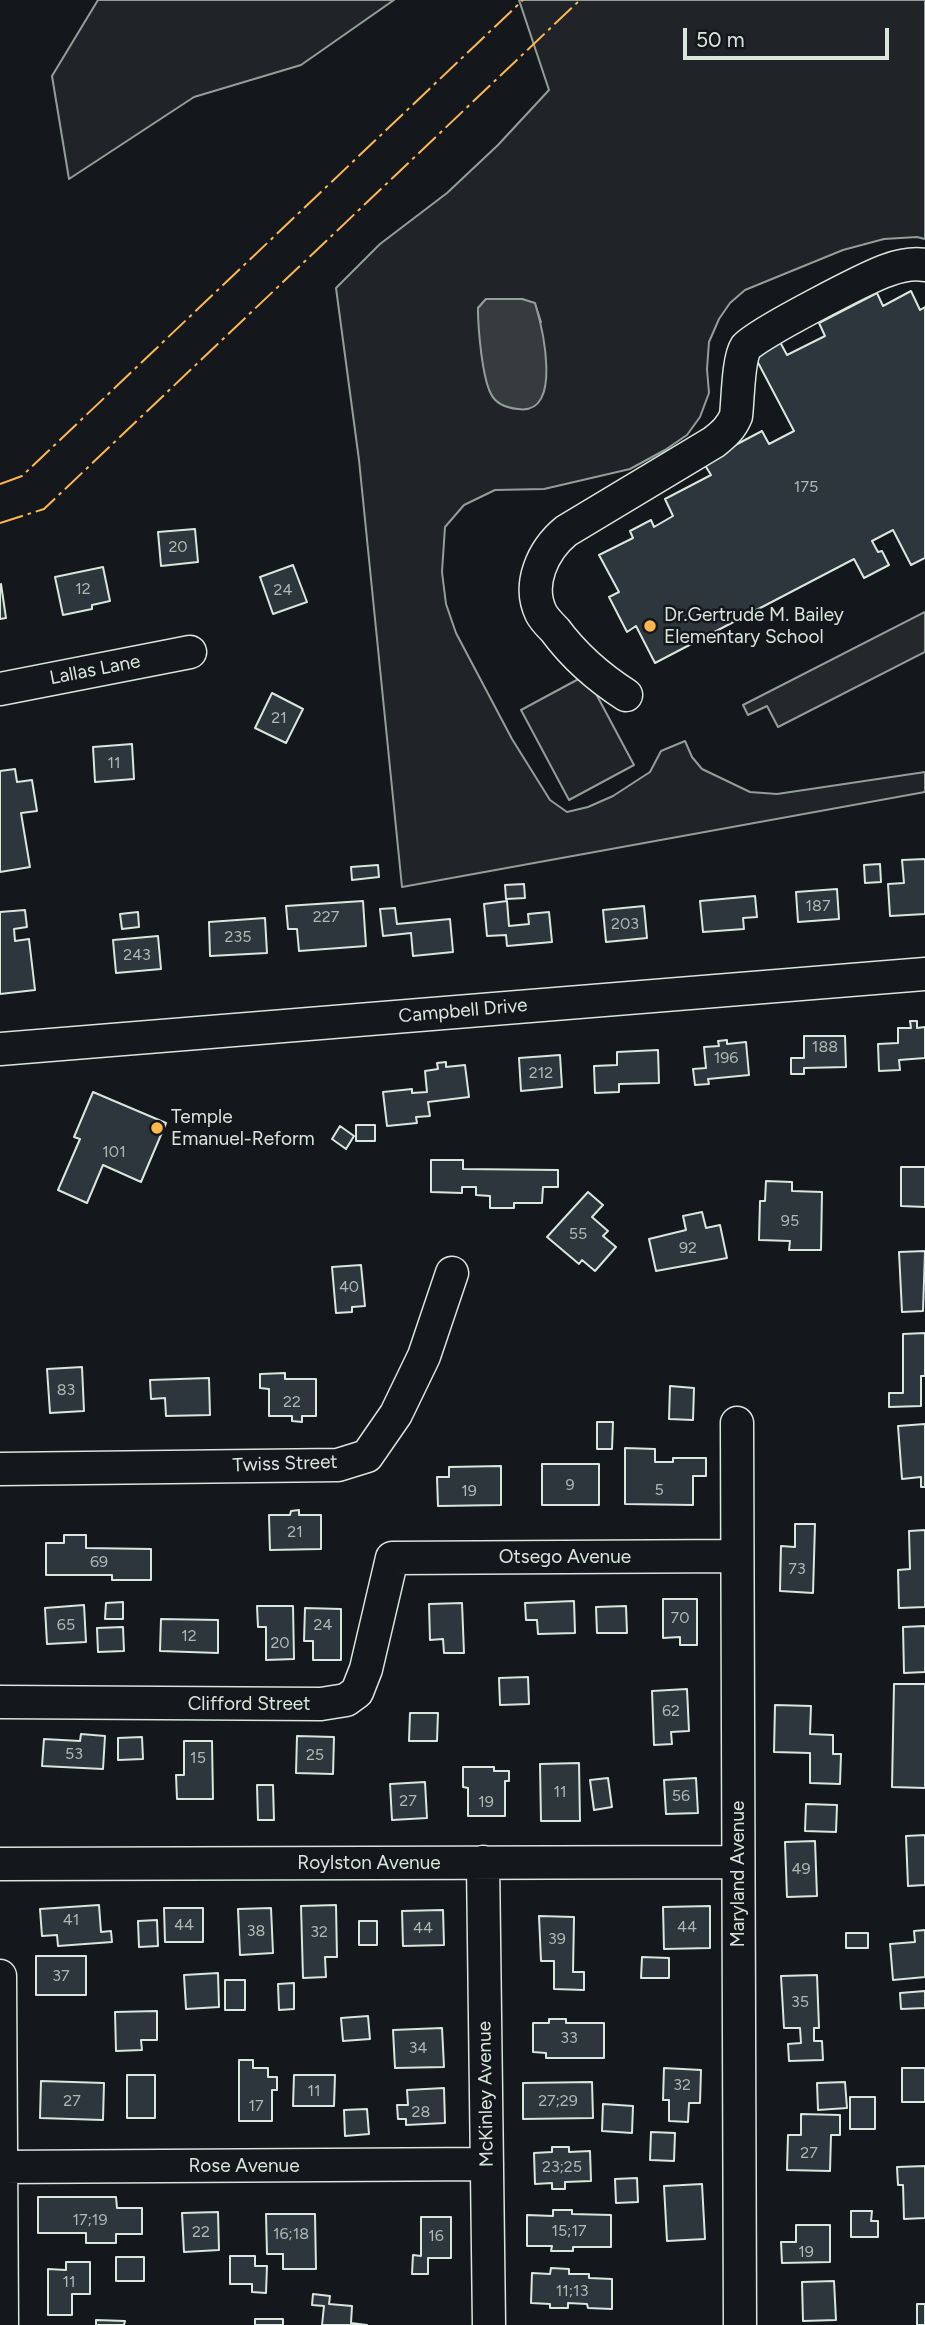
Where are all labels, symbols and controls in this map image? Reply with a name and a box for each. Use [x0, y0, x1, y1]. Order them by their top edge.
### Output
scale bar [687, 14, 894, 58]
text: 50 m [696, 27, 745, 52]
house number: 175 [794, 477, 818, 497]
house number: 20 [168, 537, 188, 557]
house number: 12 [75, 579, 91, 599]
house number: 24 [274, 580, 292, 600]
place label: Dr.Gertrude M. Bailey Elementary School [664, 604, 844, 648]
marker: Dr.Gertrude M. Bailey Elementary School [642, 618, 658, 634]
street label: Lallas Lane [48, 650, 142, 690]
house number: 21 [271, 708, 287, 728]
house number: 11 [107, 753, 121, 773]
house number: 187 [805, 896, 831, 916]
house number: 227 [313, 907, 339, 927]
house number: 203 [611, 914, 639, 934]
house number: 235 [225, 927, 251, 947]
house number: 243 [123, 945, 151, 965]
street label: Campbell Drive [398, 994, 528, 1028]
house number: 188 [812, 1037, 838, 1057]
house number: 196 [714, 1048, 738, 1068]
house number: 212 [529, 1063, 553, 1083]
place label: Temple Emanuel-Reform [171, 1106, 315, 1150]
marker: Temple Emanuel-Reform [149, 1120, 165, 1136]
house number: 101 [102, 1142, 126, 1162]
house number: 95 [781, 1211, 799, 1231]
house number: 55 [569, 1224, 587, 1244]
house number: 92 [679, 1238, 697, 1258]
house number: 40 [339, 1277, 359, 1297]
house number: 83 [57, 1380, 75, 1400]
house number: 22 [283, 1392, 301, 1412]
street label: Twiss Street [232, 1451, 338, 1477]
house number: 9 [565, 1475, 575, 1495]
house number: 5 [654, 1480, 664, 1500]
house number: 19 [461, 1481, 477, 1501]
house number: 21 [287, 1522, 303, 1542]
street label: Otsego Avenue [499, 1546, 631, 1568]
house number: 69 [90, 1552, 108, 1572]
house number: 73 [788, 1559, 806, 1579]
house number: 70 [671, 1608, 689, 1628]
house number: 65 [57, 1615, 75, 1635]
house number: 24 [314, 1615, 332, 1635]
house number: 12 [181, 1626, 197, 1646]
house number: 20 [270, 1633, 290, 1653]
street label: Clifford Street [188, 1693, 310, 1715]
house number: 62 [662, 1701, 680, 1721]
house number: 53 [65, 1744, 83, 1764]
house number: 25 [306, 1745, 324, 1765]
house number: 15 [190, 1748, 206, 1768]
house number: 11 [553, 1782, 567, 1802]
house number: 56 [672, 1786, 690, 1806]
house number: 27 [399, 1791, 417, 1811]
house number: 19 [478, 1792, 494, 1812]
street label: Maryland Avenue [727, 1801, 749, 1947]
street label: Roylston Avenue [297, 1852, 441, 1874]
house number: 49 [792, 1859, 810, 1879]
house number: 41 [63, 1910, 79, 1930]
house number: 44 [174, 1915, 194, 1935]
house number: 44 [677, 1917, 697, 1937]
house number: 44 [413, 1918, 433, 1938]
house number: 38 [247, 1921, 265, 1941]
house number: 32 [310, 1922, 328, 1942]
house number: 39 [548, 1929, 566, 1949]
house number: 37 [52, 1966, 70, 1986]
house number: 35 [791, 1992, 809, 2012]
street label: McKinley Avenue [473, 2021, 499, 2167]
house number: 33 [560, 2028, 578, 2048]
house number: 34 [409, 2038, 427, 2058]
house number: 32 [673, 2075, 691, 2095]
house number: 11 [307, 2081, 321, 2101]
house number: 27 [63, 2091, 81, 2111]
house number: 27;29 [538, 2091, 578, 2111]
house number: 17 [248, 2096, 264, 2116]
house number: 28 [412, 2102, 430, 2122]
house number: 27 [800, 2143, 818, 2163]
street label: Rose Avenue [188, 2155, 300, 2177]
house number: 23;25 [542, 2157, 582, 2177]
house number: 17;19 [72, 2210, 108, 2230]
house number: 15;17 [551, 2221, 587, 2241]
house number: 22 [192, 2222, 210, 2242]
house number: 16;18 [273, 2224, 309, 2244]
house number: 16 [428, 2226, 444, 2246]
house number: 19 [798, 2242, 814, 2262]
house number: 11 [62, 2272, 76, 2292]
house number: 11;13 [556, 2281, 588, 2301]

